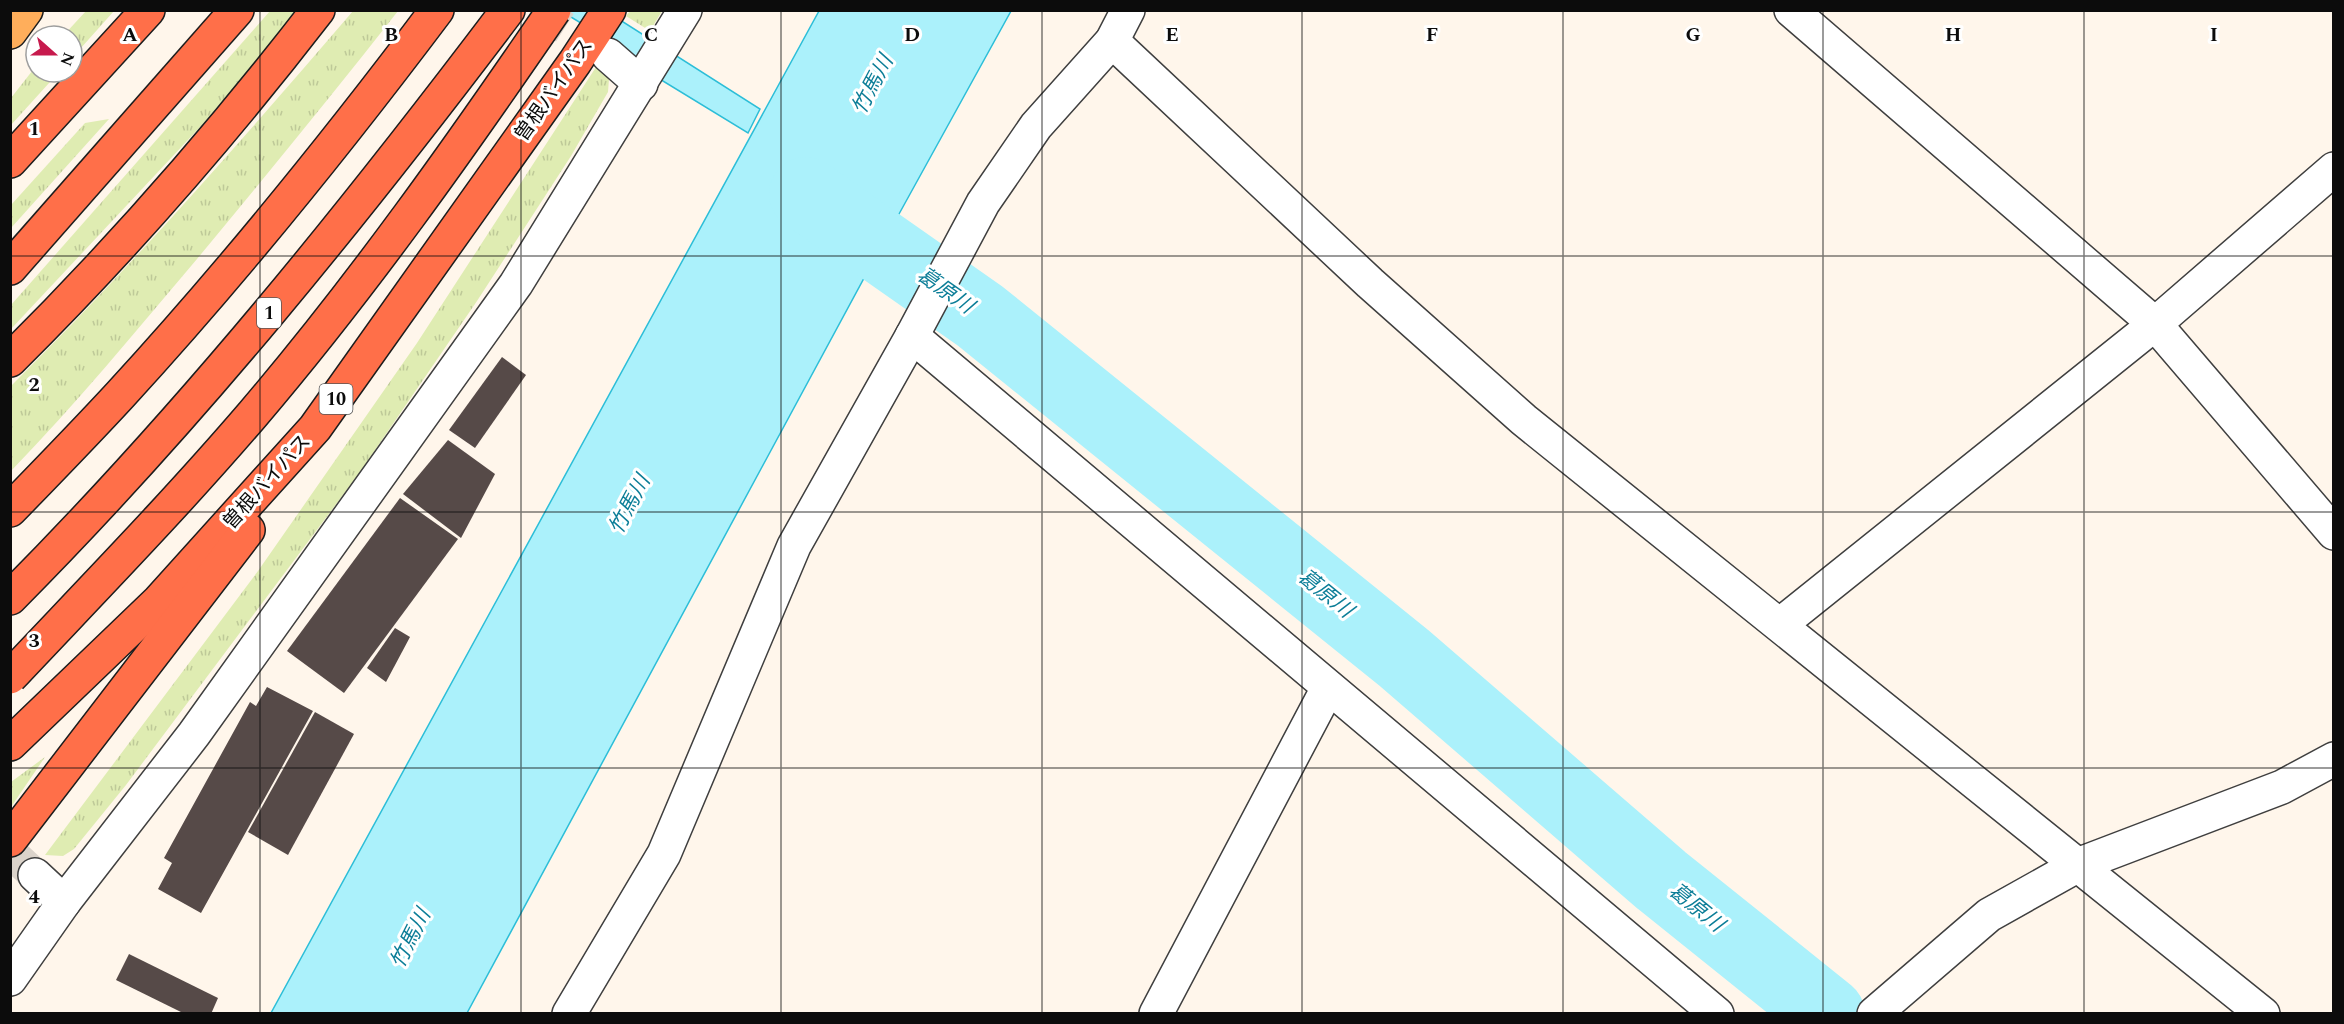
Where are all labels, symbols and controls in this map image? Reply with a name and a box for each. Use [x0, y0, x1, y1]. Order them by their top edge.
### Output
text: A [122, 20, 138, 50]
text: B [384, 20, 398, 50]
text: C [644, 20, 658, 50]
text: D [904, 20, 920, 50]
text: E [1165, 20, 1179, 50]
text: F [1426, 20, 1438, 50]
text: G [1685, 20, 1701, 50]
text: H [1945, 20, 1961, 50]
text: I [2210, 20, 2218, 50]
north arrow [24, 24, 84, 84]
street label: 曽根バイパス [507, 32, 601, 148]
water label: 竹馬川 [844, 48, 903, 120]
text: N [54, 49, 81, 69]
text: 1 [28, 114, 40, 144]
water label: 葛原川 [910, 260, 982, 323]
road number: 1 [257, 298, 281, 328]
text: 2 [28, 370, 40, 400]
road number: 10 [320, 384, 352, 414]
street label: 曽根バイパス [216, 428, 318, 536]
water label: 竹馬川 [601, 468, 660, 540]
water label: 葛原川 [1290, 562, 1361, 628]
text: 3 [28, 626, 40, 656]
water label: 葛原川 [1661, 876, 1732, 942]
text: 4 [28, 882, 40, 912]
water label: 竹馬川 [382, 902, 440, 974]

